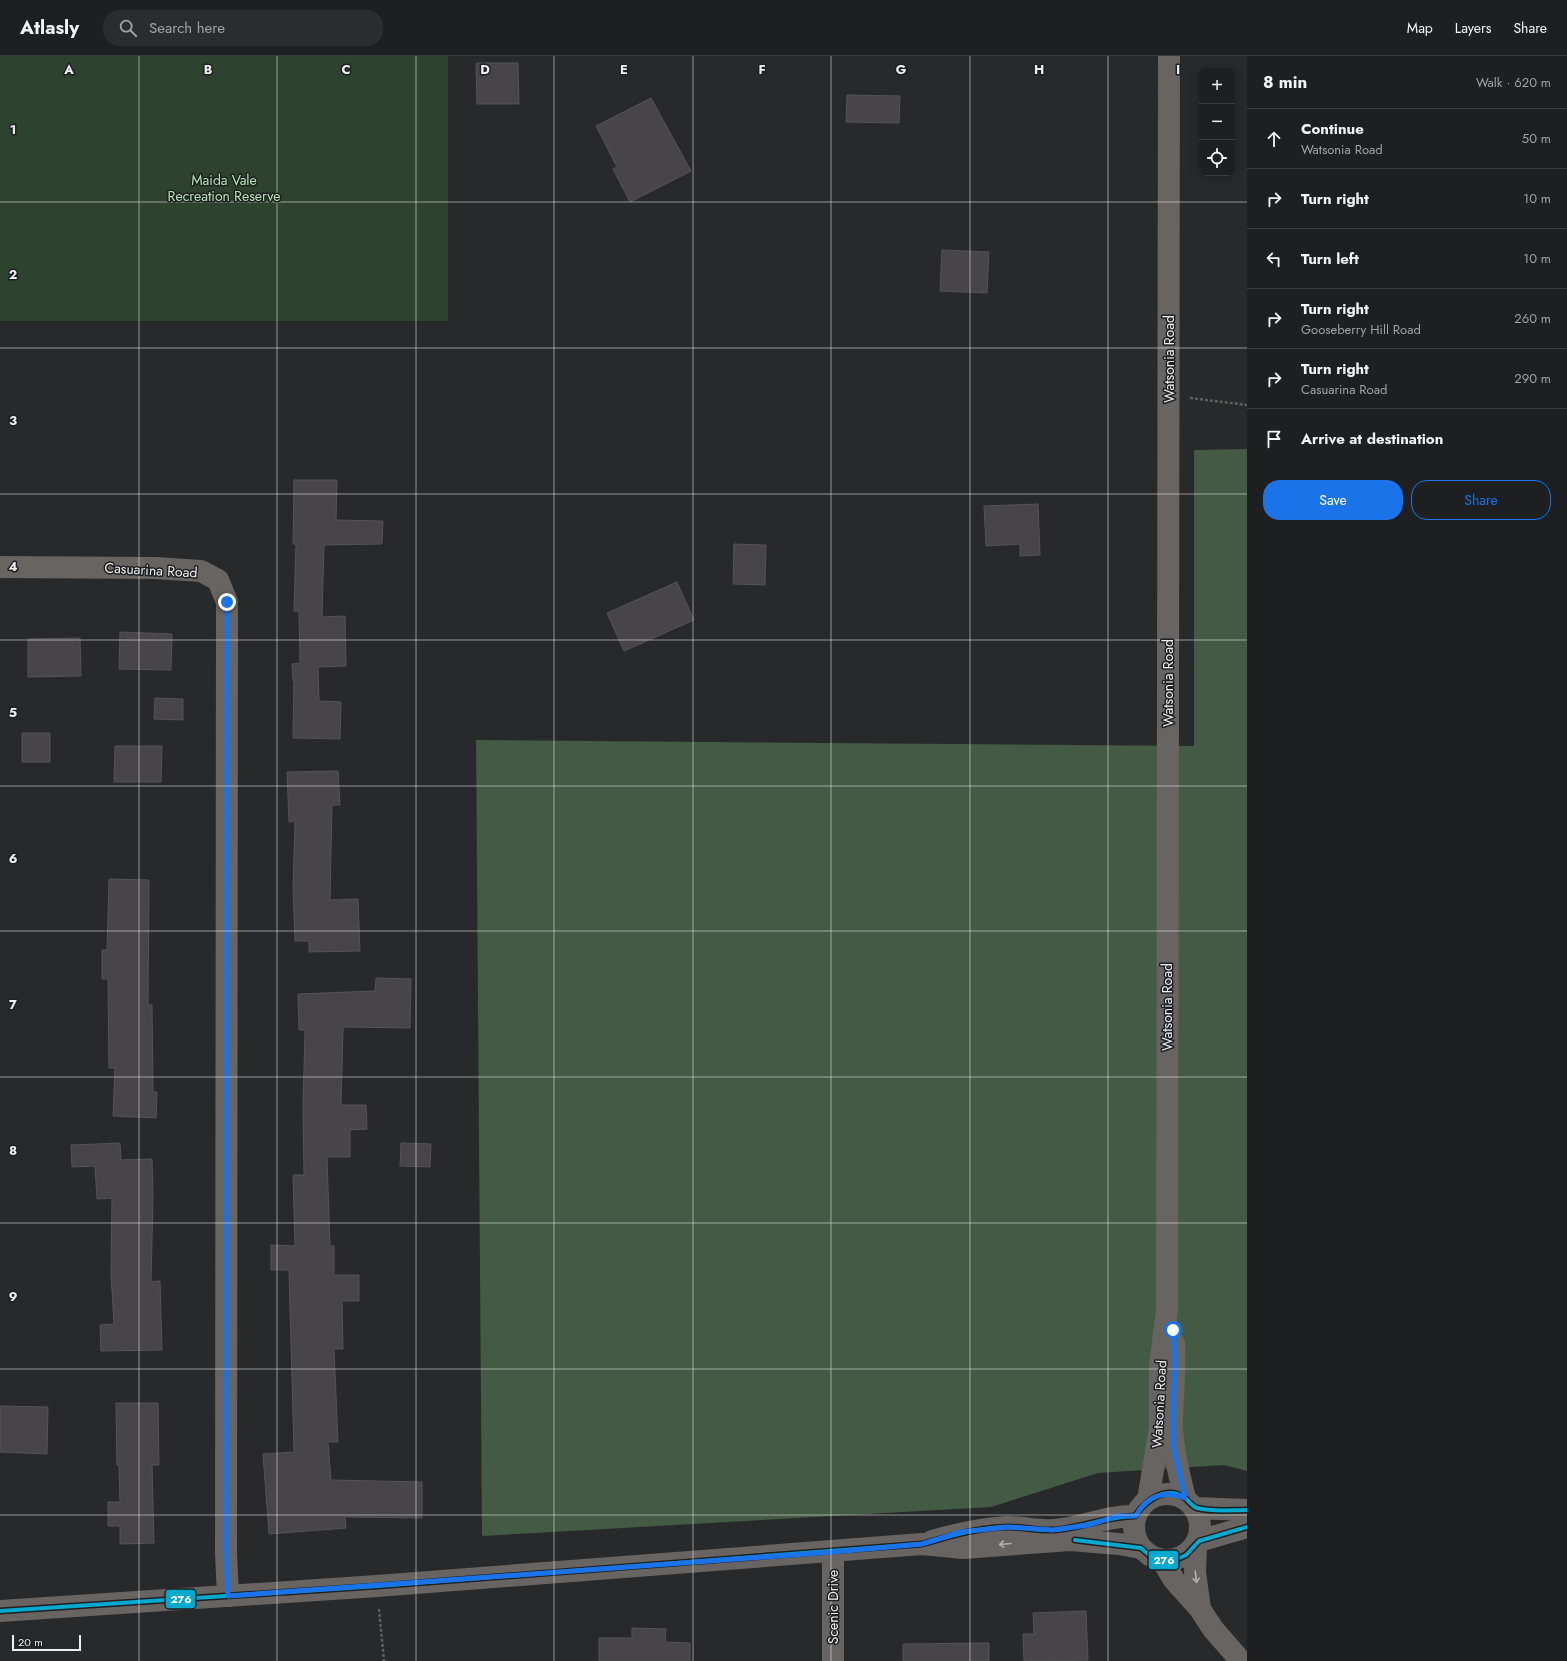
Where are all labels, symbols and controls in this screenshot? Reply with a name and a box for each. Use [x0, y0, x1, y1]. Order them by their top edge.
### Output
search box [103, 10, 383, 46]
text: Atlasly [20, 14, 79, 41]
icon: search [117, 17, 139, 39]
text: Search here [149, 17, 225, 39]
text: Map [1407, 18, 1433, 38]
text: Layers [1455, 18, 1491, 38]
text: Share [1513, 18, 1547, 38]
text: A [63, 60, 74, 79]
text: B [204, 60, 213, 79]
text: C [341, 60, 351, 79]
text: D [480, 60, 490, 79]
text: E [620, 60, 628, 79]
text: F [758, 60, 766, 79]
text: G [896, 60, 907, 79]
text: H [1034, 60, 1044, 79]
text: I [1176, 60, 1180, 79]
map controls [1199, 68, 1235, 176]
button: + [1199, 68, 1235, 104]
text: 8 min [1263, 70, 1307, 94]
text: Walk · 620 m [1476, 73, 1551, 92]
button: − [1199, 104, 1235, 140]
text: Continue [1301, 118, 1364, 140]
text: 1 [10, 120, 16, 139]
icon: ahead [1263, 128, 1285, 150]
text: 50 m [1522, 129, 1551, 148]
button: locate [1199, 140, 1235, 176]
text: Watsonia Road [1301, 140, 1383, 159]
park label: Maida Vale Recreation Reserve [168, 170, 280, 206]
icon: right [1263, 188, 1285, 210]
text: Turn right [1301, 188, 1369, 210]
text: 10 m [1523, 189, 1551, 208]
icon: left [1263, 248, 1285, 270]
text: Turn left [1301, 248, 1359, 270]
text: 10 m [1523, 249, 1551, 268]
text: 2 [9, 265, 17, 284]
text: Turn right [1301, 298, 1369, 320]
icon: right [1263, 308, 1285, 330]
text: 260 m [1514, 309, 1551, 328]
street label: Watsonia Road [1159, 315, 1179, 403]
text: Gooseberry Hill Road [1301, 320, 1421, 339]
text: Turn right [1301, 358, 1369, 380]
icon: right [1263, 368, 1285, 390]
text: 290 m [1514, 369, 1551, 388]
text: Casuarina Road [1301, 380, 1387, 399]
text: 3 [9, 411, 17, 430]
icon: arrive [1263, 428, 1285, 450]
text: Arrive at destination [1301, 428, 1443, 450]
button: Save [1263, 480, 1403, 520]
button: Share [1411, 480, 1551, 520]
text: 4 [8, 557, 18, 576]
street label: Casuarina Road [104, 558, 198, 582]
route end [218, 593, 236, 611]
street label: Watsonia Road [1158, 639, 1178, 727]
text: 5 [9, 703, 17, 722]
text: 6 [9, 849, 18, 868]
street label: Watsonia Road [1157, 963, 1177, 1051]
text: 7 [9, 995, 17, 1014]
text: 8 [9, 1141, 17, 1160]
text: 9 [9, 1287, 18, 1306]
route start [1164, 1321, 1182, 1339]
street label: Watsonia Road [1147, 1360, 1171, 1448]
one-way arrow [999, 1540, 1012, 1548]
line badge: 276 [1148, 1550, 1179, 1570]
text: 276 [1153, 1552, 1175, 1568]
street label: Scenic Drive [823, 1570, 843, 1644]
one-way arrow [1192, 1570, 1200, 1583]
line badge: 276 [165, 1589, 196, 1609]
text: 276 [170, 1591, 192, 1607]
scale bar [12, 1633, 81, 1652]
text: 20 m [18, 1634, 43, 1650]

